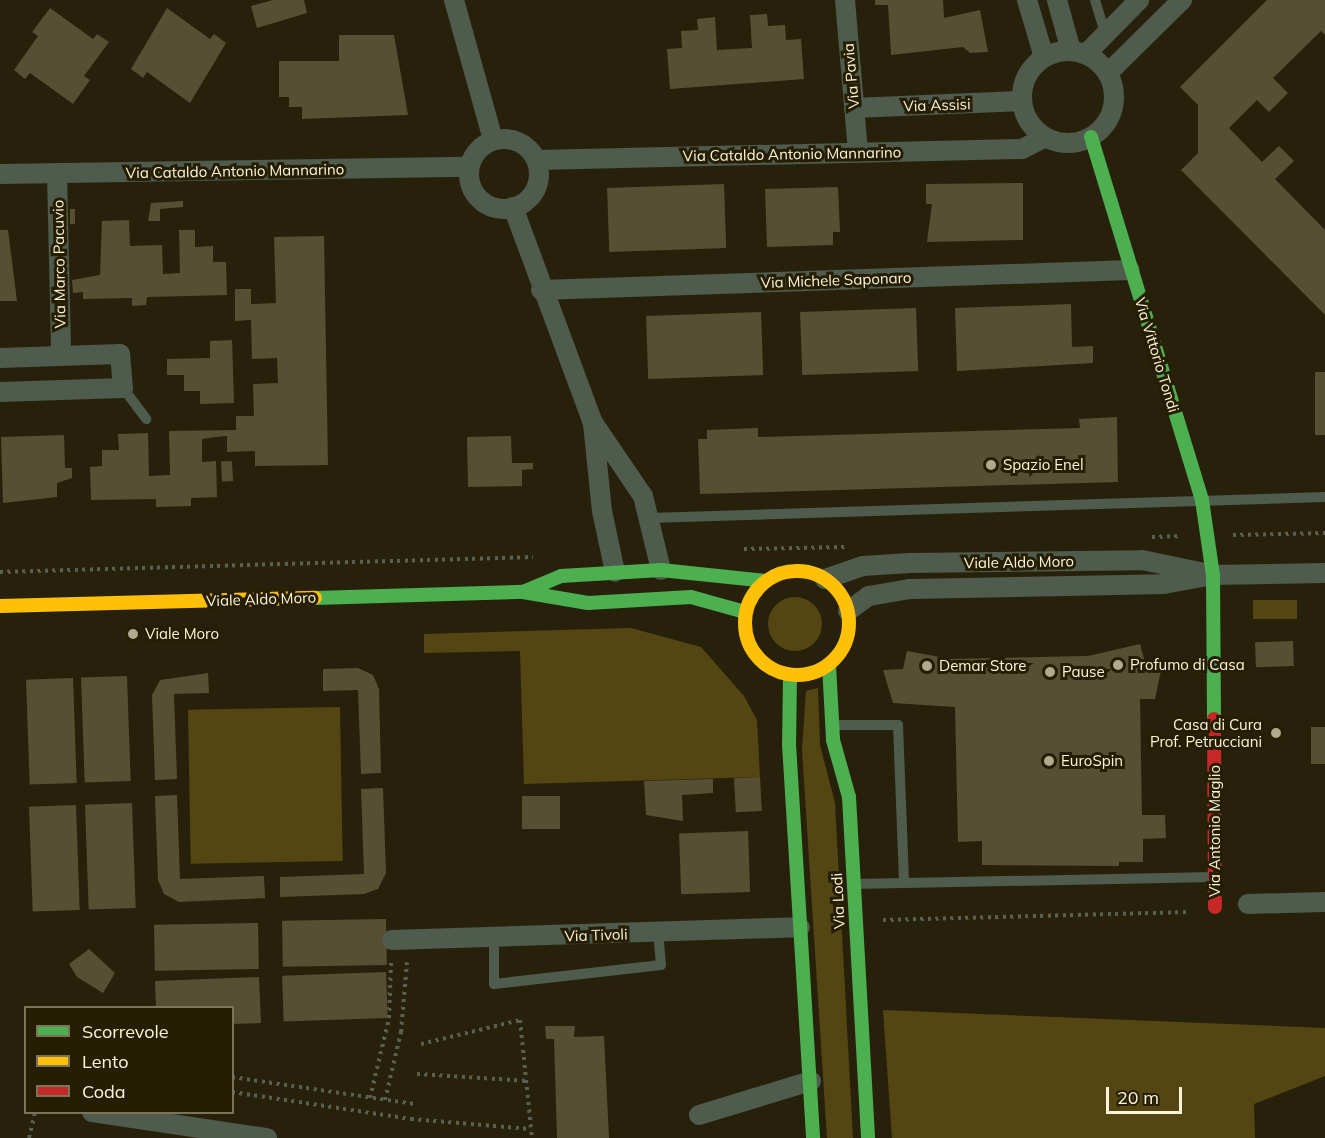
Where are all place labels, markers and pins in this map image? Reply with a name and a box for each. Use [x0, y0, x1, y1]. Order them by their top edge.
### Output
place label: Spazio Enel [1003, 456, 1084, 474]
marker: Spazio Enel [984, 458, 998, 472]
place label: Viale Moro [145, 625, 219, 643]
marker: Viale Moro [126, 627, 140, 641]
place label: Profumo di Casa [1130, 656, 1245, 674]
place label: Demar Store [939, 657, 1026, 675]
marker: Profumo di Casa [1111, 658, 1125, 672]
marker: Demar Store [920, 659, 934, 673]
place label: Pause [1062, 663, 1105, 681]
marker: Pause [1043, 665, 1057, 679]
place label: Casa di Cura Prof. Petrucciani [1150, 715, 1262, 750]
marker: Casa di Cura Prof. Petrucciani [1267, 724, 1285, 742]
place label: EuroSpin [1061, 752, 1123, 770]
marker: EuroSpin [1042, 754, 1056, 768]

